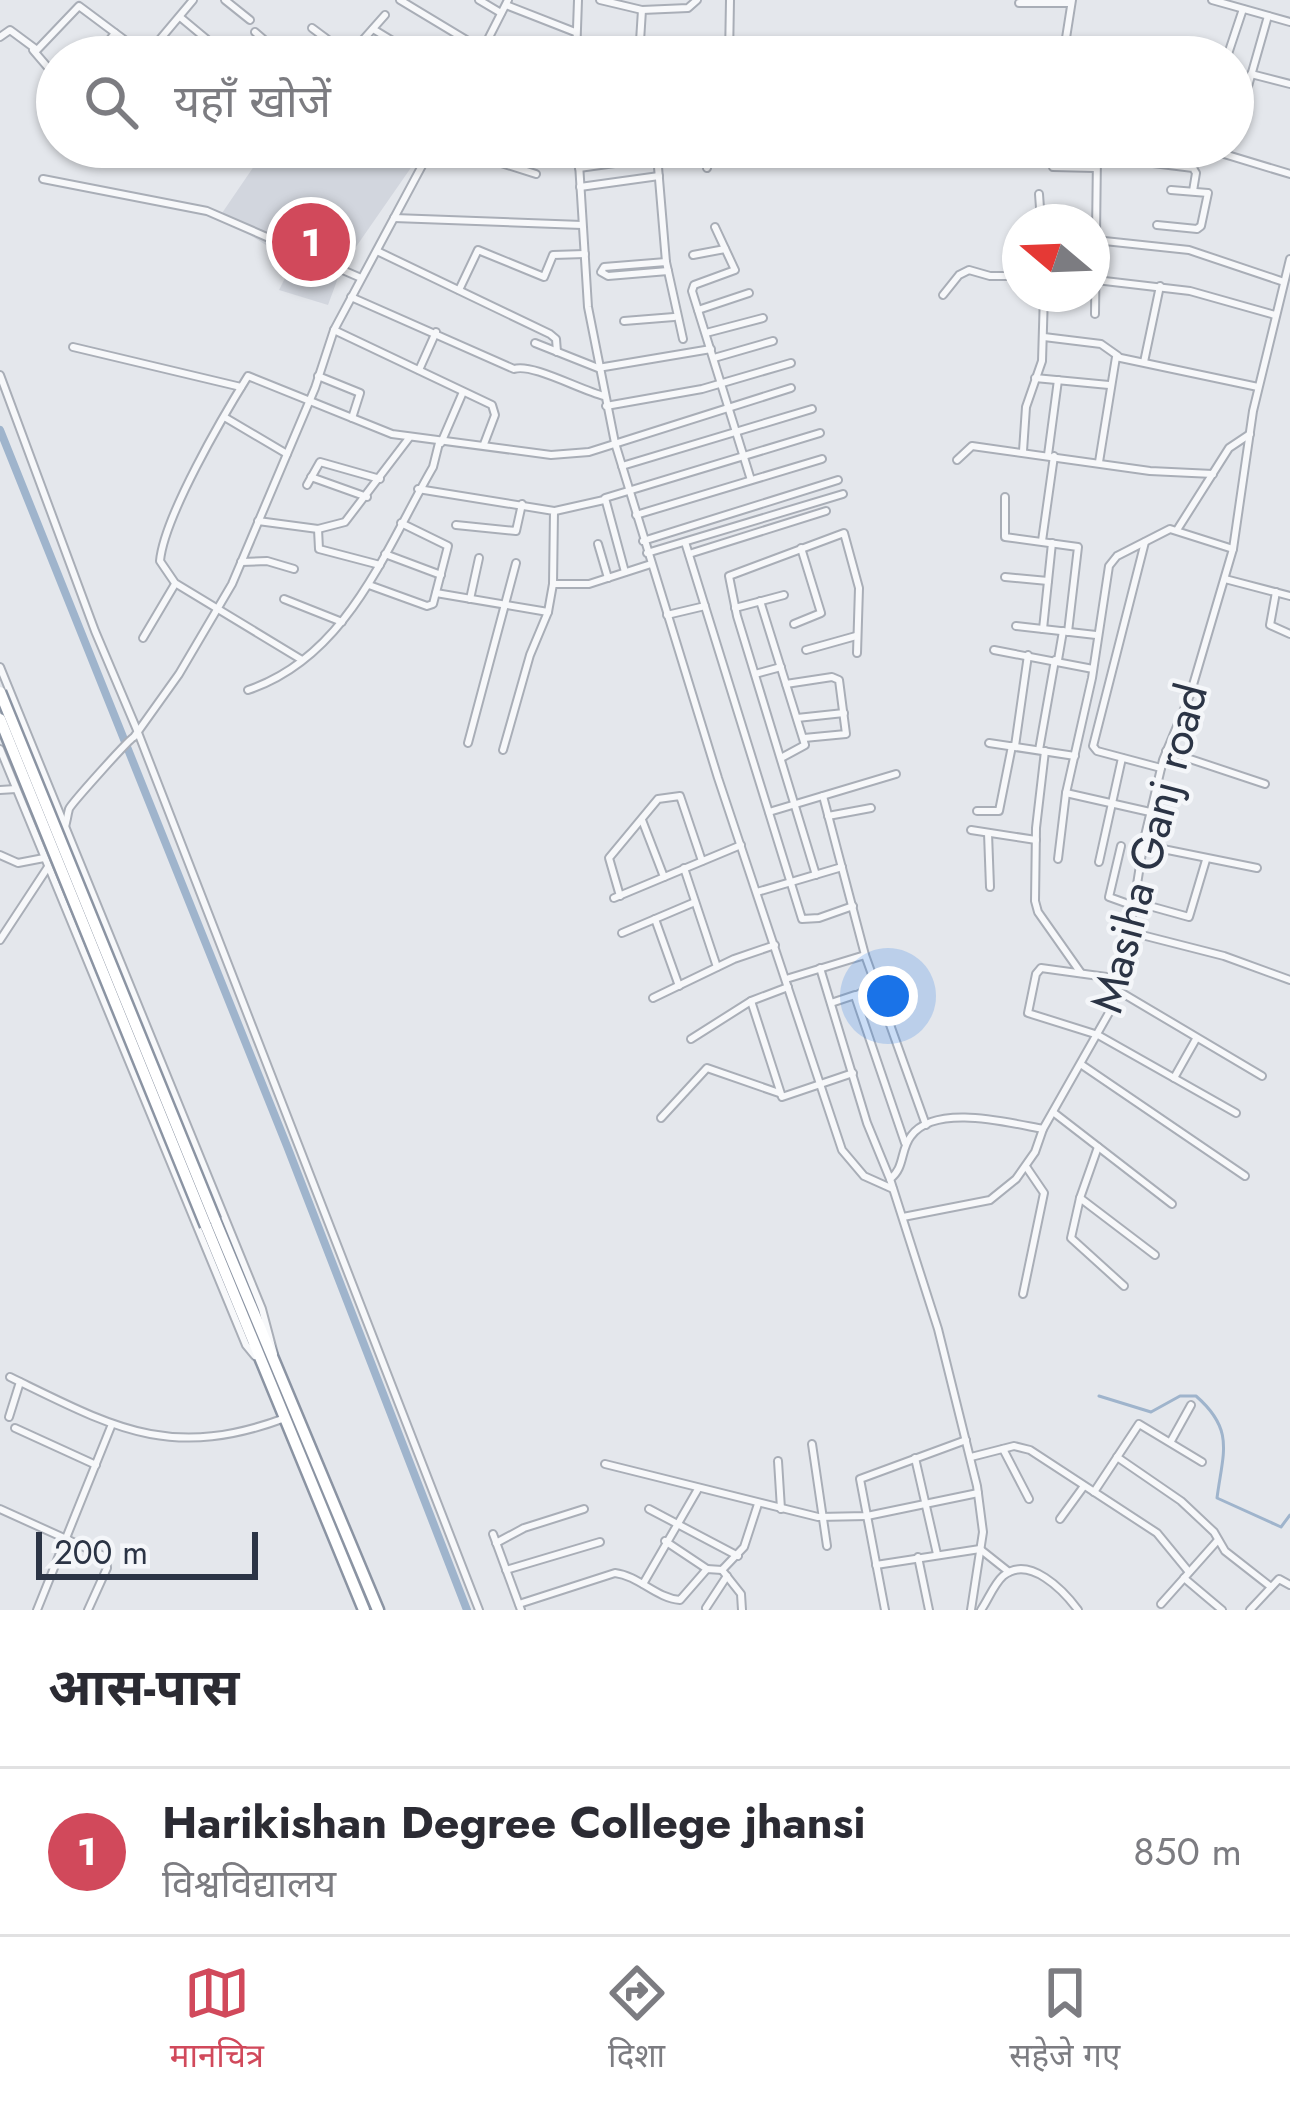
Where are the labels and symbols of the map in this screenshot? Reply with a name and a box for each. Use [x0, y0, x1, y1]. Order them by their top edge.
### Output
pin: 1 [272, 197, 350, 287]
north arrow [1002, 204, 1110, 312]
street label: Masiha Ganj road [1074, 676, 1224, 1020]
your location [858, 966, 918, 1026]
scale bar [36, 1526, 258, 1579]

